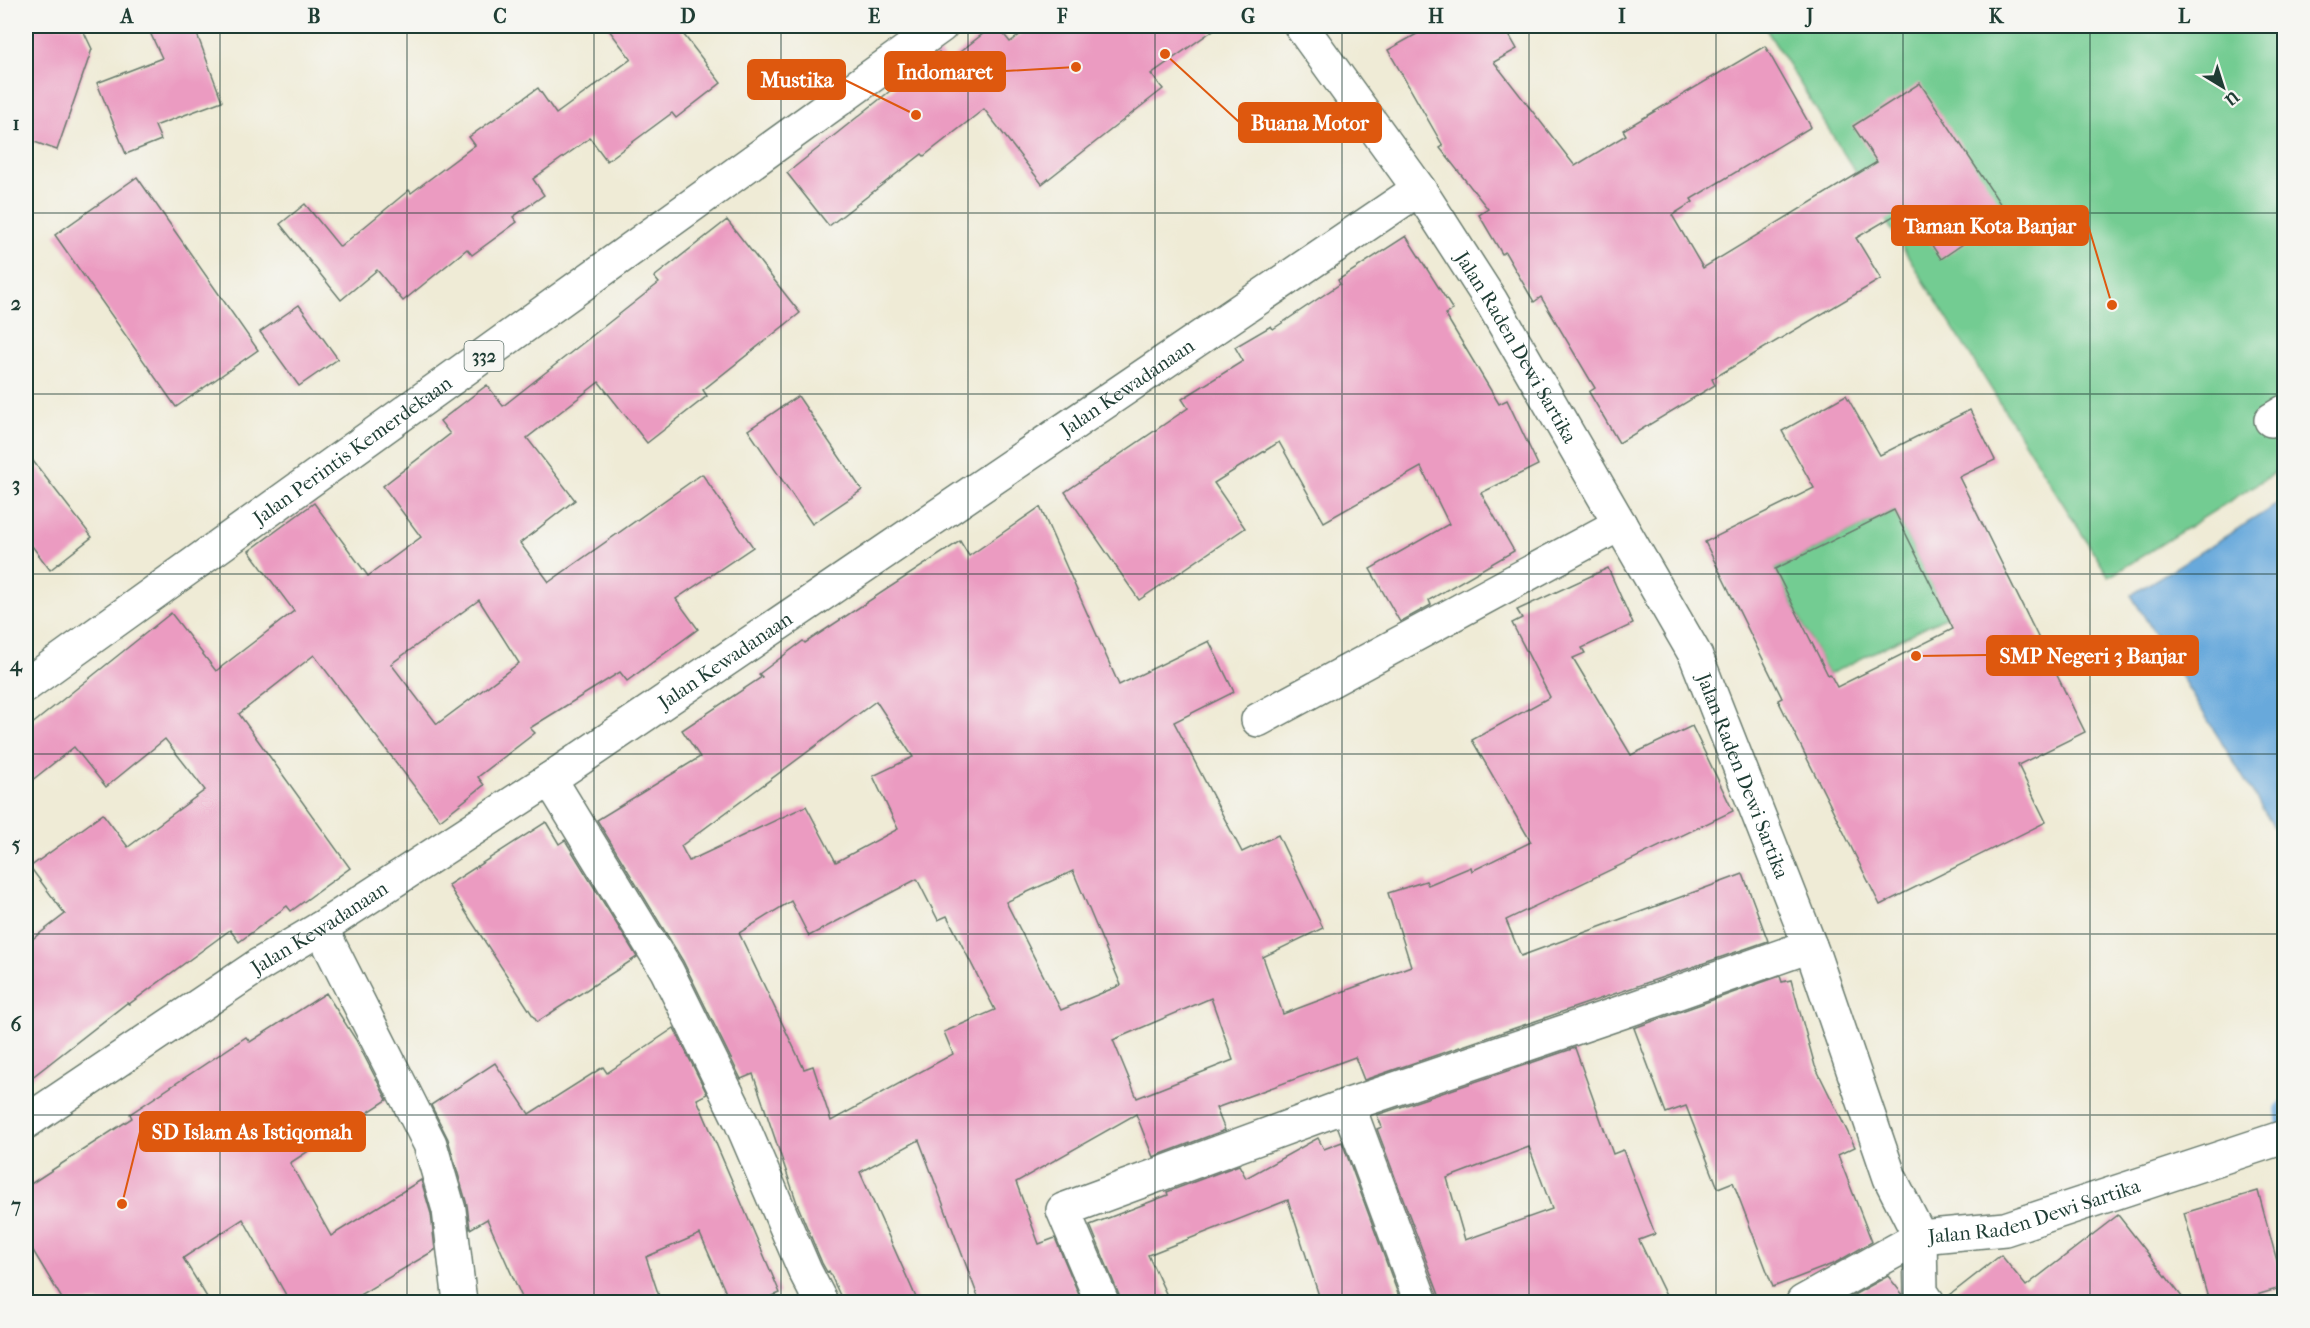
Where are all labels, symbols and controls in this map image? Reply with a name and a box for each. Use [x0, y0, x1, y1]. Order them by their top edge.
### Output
text: A [119, 5, 135, 28]
text: B [307, 5, 321, 28]
text: C [493, 5, 507, 28]
text: D [680, 5, 696, 28]
text: E [868, 5, 880, 28]
text: F [1056, 5, 1068, 28]
text: G [1241, 5, 1255, 28]
text: H [1428, 5, 1444, 28]
text: I [1618, 5, 1626, 28]
text: J [1804, 5, 1814, 28]
text: K [1989, 5, 2005, 28]
text: L [2178, 5, 2191, 28]
callout: Indomaret [885, 52, 1005, 91]
north arrow [2193, 57, 2253, 117]
callout: Mustika [748, 60, 845, 99]
text: Indomaret [897, 60, 994, 84]
text: Mustika [760, 68, 835, 92]
text: U [2221, 86, 2243, 110]
callout: Buana Motor [1239, 103, 1381, 142]
text: Buana Motor [1251, 111, 1370, 135]
text: 1 [12, 112, 20, 135]
callout: Taman Kota Banjar [1892, 206, 2088, 245]
text: Taman Kota Banjar [1903, 214, 2077, 238]
street label: Jalan Raden Dewi Sartika [1449, 246, 1582, 448]
text: 2 [11, 292, 21, 315]
street label: Jalan Kewadanaan [1054, 334, 1199, 442]
road number: 332 [464, 341, 504, 371]
street label: Jalan Perintis Kemerdekaan [247, 371, 457, 531]
text: 3 [12, 473, 20, 496]
street label: Jalan Kewadanaan [652, 607, 797, 715]
callout: SMP Negeri 3 Banjar [1987, 636, 2198, 675]
text: SMP Negeri 3 Banjar [1999, 644, 2188, 668]
text: 4 [9, 653, 23, 677]
street label: Jalan Raden Dewi Sartika [1691, 668, 1794, 883]
text: 5 [12, 833, 21, 856]
street label: Jalan Kewadanaan [245, 876, 393, 980]
text: 6 [11, 1013, 23, 1036]
callout: SD Islam As Istiqomah [140, 1112, 365, 1151]
text: SD Islam As Istiqomah [152, 1120, 352, 1144]
street label: Jalan Raden Dewi Sartika [1925, 1174, 2144, 1248]
text: 7 [10, 1194, 21, 1217]

